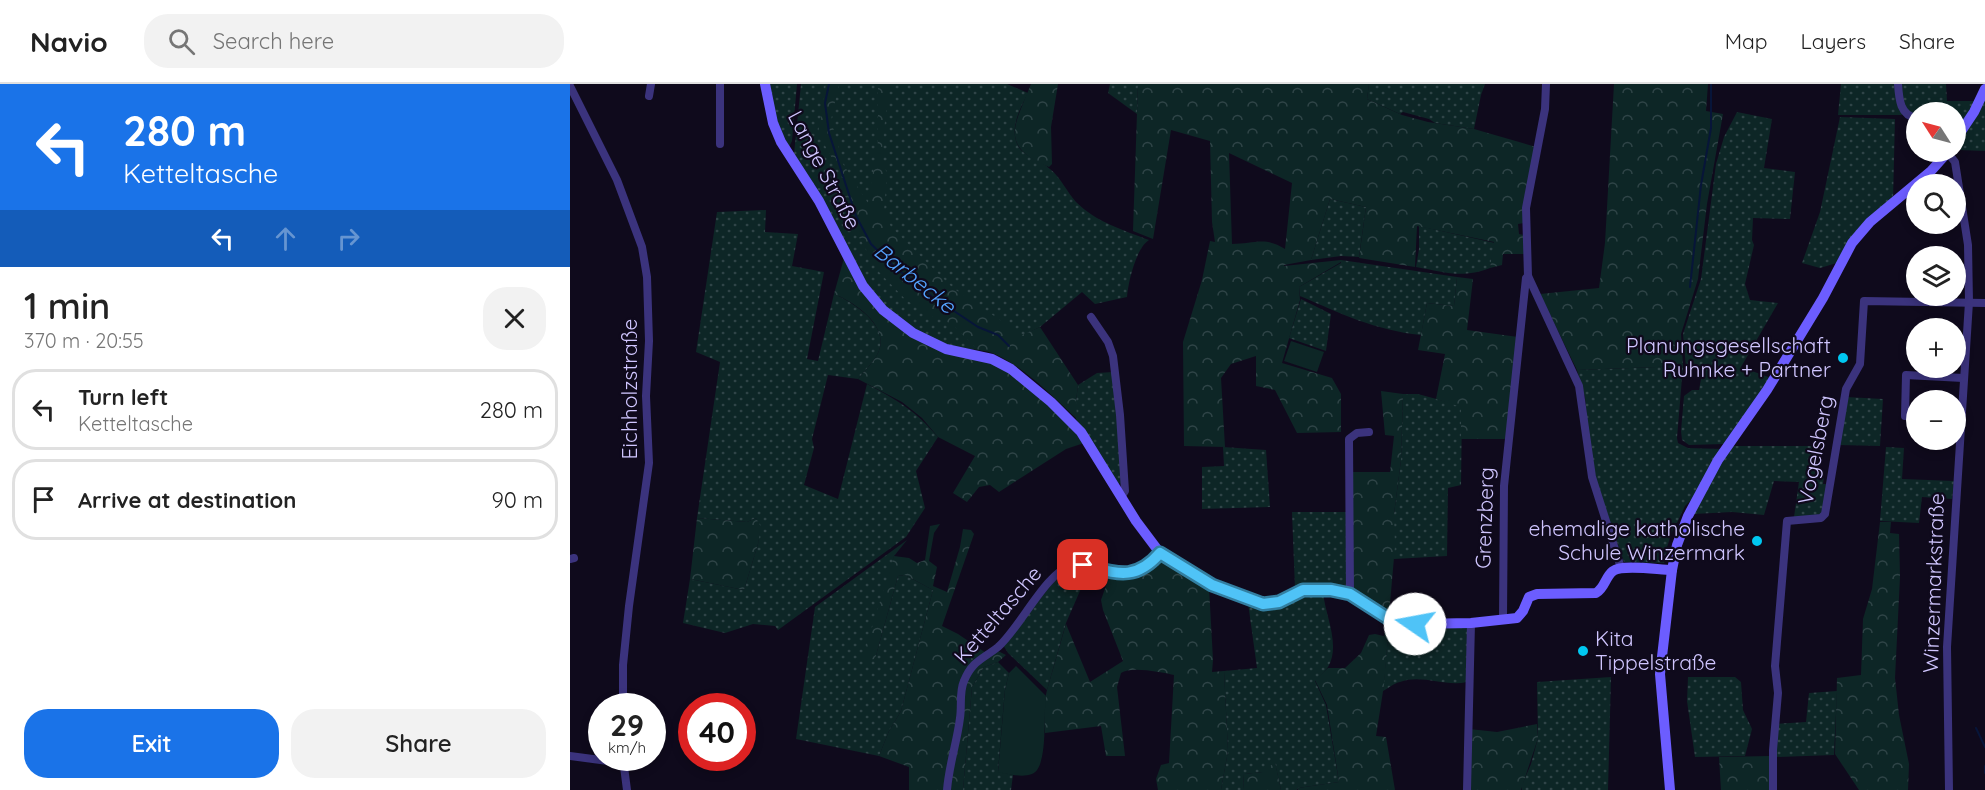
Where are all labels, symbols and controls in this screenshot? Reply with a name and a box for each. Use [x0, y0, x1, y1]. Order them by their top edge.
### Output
search box [144, 14, 564, 68]
text: Navio [30, 24, 108, 59]
icon: search [165, 25, 198, 58]
text: Search here [213, 27, 334, 55]
text: Map [1725, 28, 1768, 54]
text: Layers [1801, 28, 1866, 54]
text: Share [1899, 28, 1955, 54]
north arrow [1906, 102, 1966, 162]
map controls [1906, 102, 1966, 450]
text: 280 m [123, 104, 246, 157]
street label: Lange Straße [783, 106, 867, 233]
icon: left [24, 108, 102, 186]
text: Ketteltasche [123, 156, 278, 190]
button: search [1906, 174, 1966, 234]
icon: left [206, 222, 239, 255]
icon: ahead [269, 222, 302, 255]
icon: right [332, 222, 365, 255]
water label: Barbecke [868, 237, 963, 320]
button: layers [1906, 246, 1966, 306]
text: 1 min [24, 283, 110, 328]
button: close [483, 287, 546, 350]
button: + [1906, 318, 1966, 378]
street label: Eichholzstraße [616, 319, 642, 459]
text: 370 m · 20:55 [24, 328, 144, 353]
place label: Planungsgesellschaft Ruhnke + Partner [1626, 332, 1831, 382]
marker: Planungsgesellschaft Ruhnke + Partner [1836, 351, 1850, 365]
text: Turn left [78, 383, 168, 411]
button: − [1906, 390, 1966, 450]
icon: left [27, 393, 60, 426]
street label: Vogelsberg [1792, 393, 1838, 507]
text: 280 m [480, 396, 543, 424]
text: Ketteltasche [78, 411, 193, 436]
street label: Grenzberg [1469, 467, 1499, 569]
icon: arrive [27, 483, 60, 516]
text: Arrive at destination [78, 486, 296, 514]
text: 90 m [492, 486, 543, 514]
street label: Winzermarkstraße [1917, 493, 1949, 673]
place label: ehemalige katholische Schule Winzermark [1528, 515, 1745, 565]
marker: ehemalige katholische Schule Winzermark [1750, 534, 1764, 548]
pin [1057, 539, 1108, 590]
icon: arrive [1066, 548, 1099, 581]
street label: Ketteltasche [948, 560, 1047, 668]
position arrow [1383, 592, 1447, 656]
place label: Kita Tippelstraße [1595, 625, 1716, 675]
marker: Kita Tippelstraße [1576, 644, 1590, 658]
speed limit sign: 40 [678, 693, 756, 771]
text: 29 [610, 706, 644, 744]
button: Exit [24, 709, 279, 778]
button: Share [291, 709, 546, 778]
text: km/h [608, 738, 646, 757]

